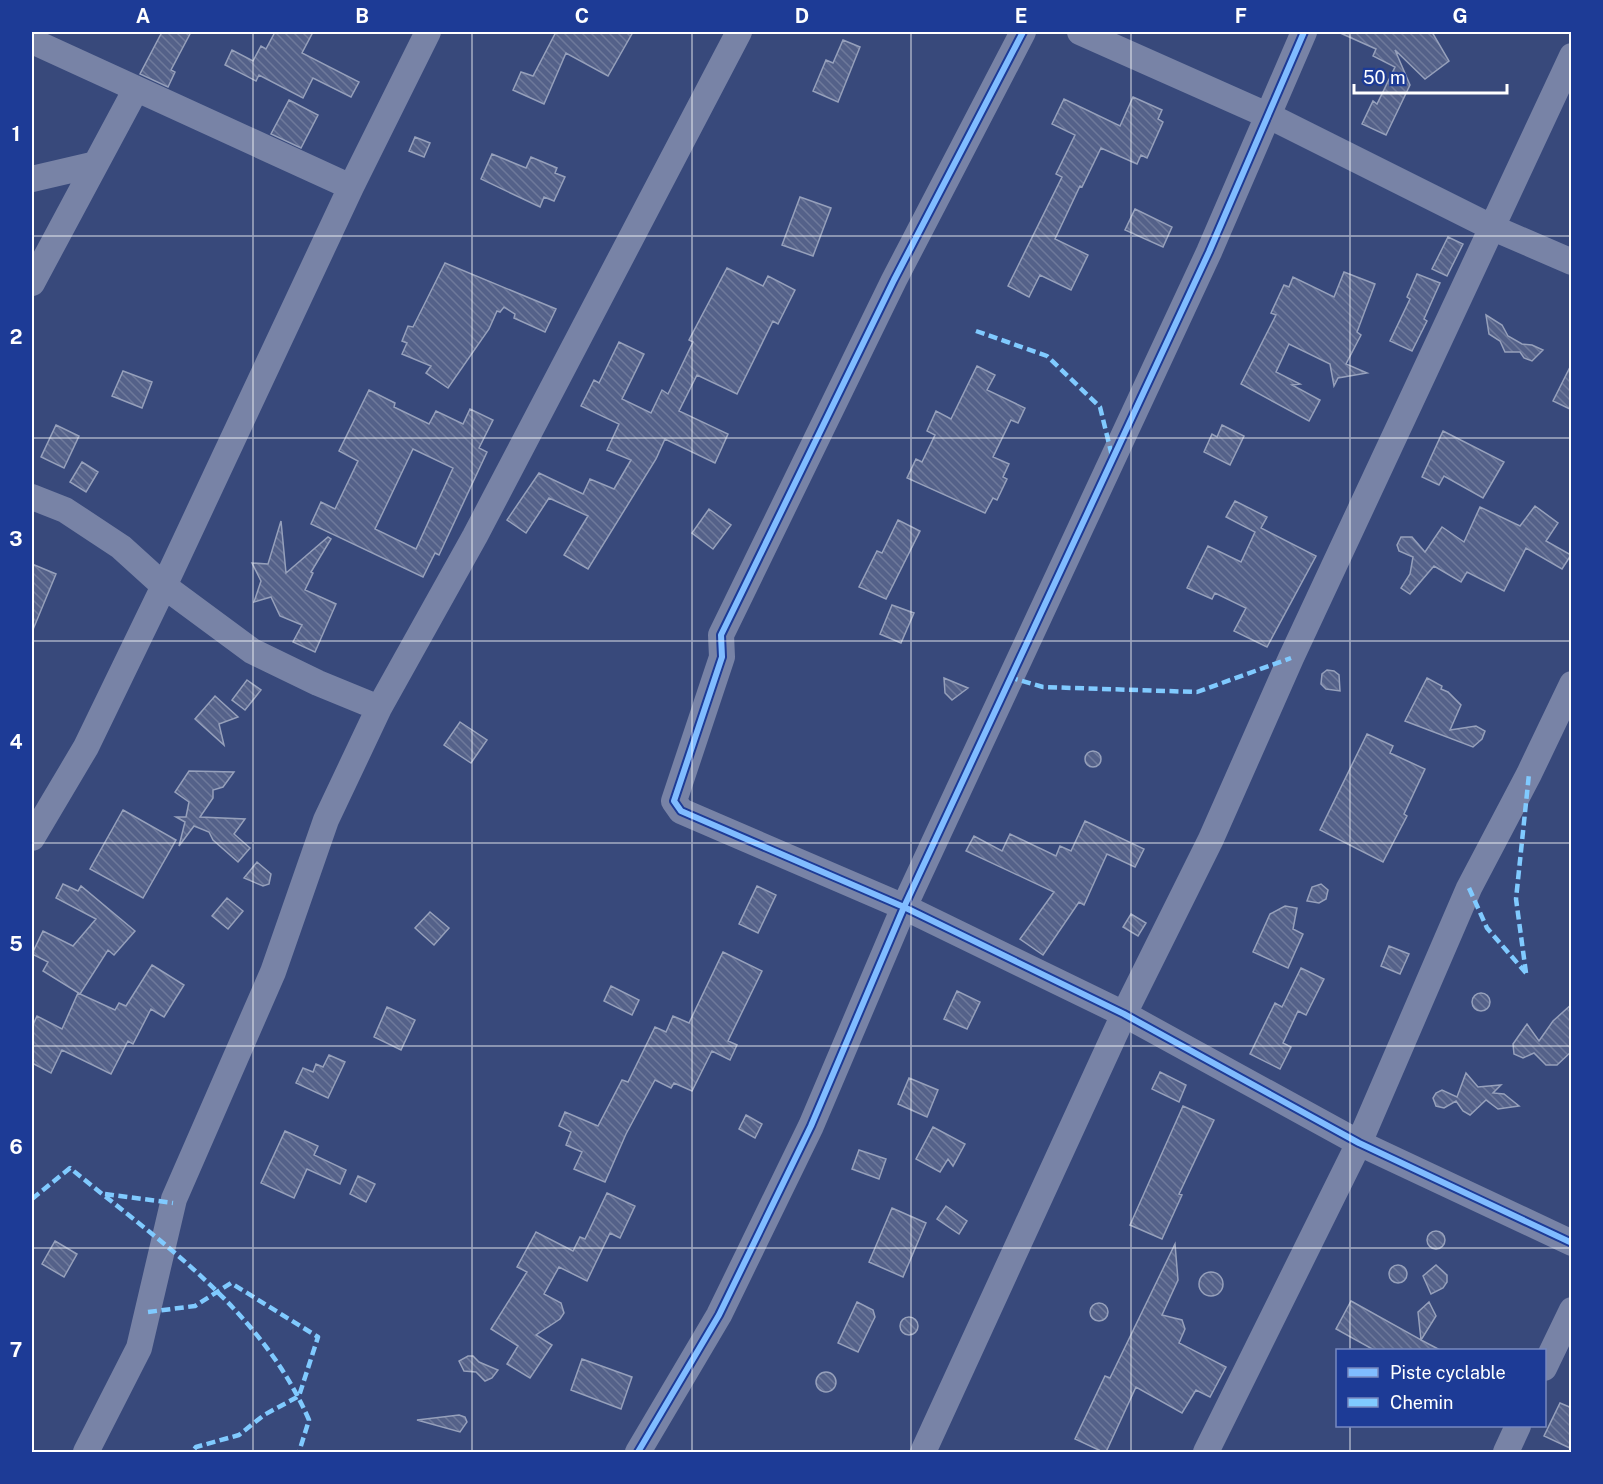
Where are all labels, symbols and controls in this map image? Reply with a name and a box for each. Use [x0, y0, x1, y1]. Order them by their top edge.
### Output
text: A [136, 4, 150, 28]
text: B [355, 4, 369, 28]
text: C [575, 4, 589, 28]
text: D [795, 4, 809, 28]
text: E [1015, 4, 1027, 28]
text: F [1235, 4, 1247, 28]
text: G [1452, 4, 1468, 28]
scale bar [1354, 57, 1507, 95]
text: 50 m [1363, 67, 1406, 88]
text: 1 [12, 122, 20, 146]
text: 2 [10, 325, 22, 349]
text: 3 [9, 527, 23, 551]
text: 4 [9, 730, 23, 754]
text: 5 [9, 932, 23, 956]
text: 6 [9, 1135, 23, 1159]
text: 7 [10, 1338, 22, 1362]
legend [1336, 1349, 1546, 1427]
text: Piste cyclable [1390, 1362, 1506, 1383]
text: Chemin [1390, 1392, 1454, 1413]

